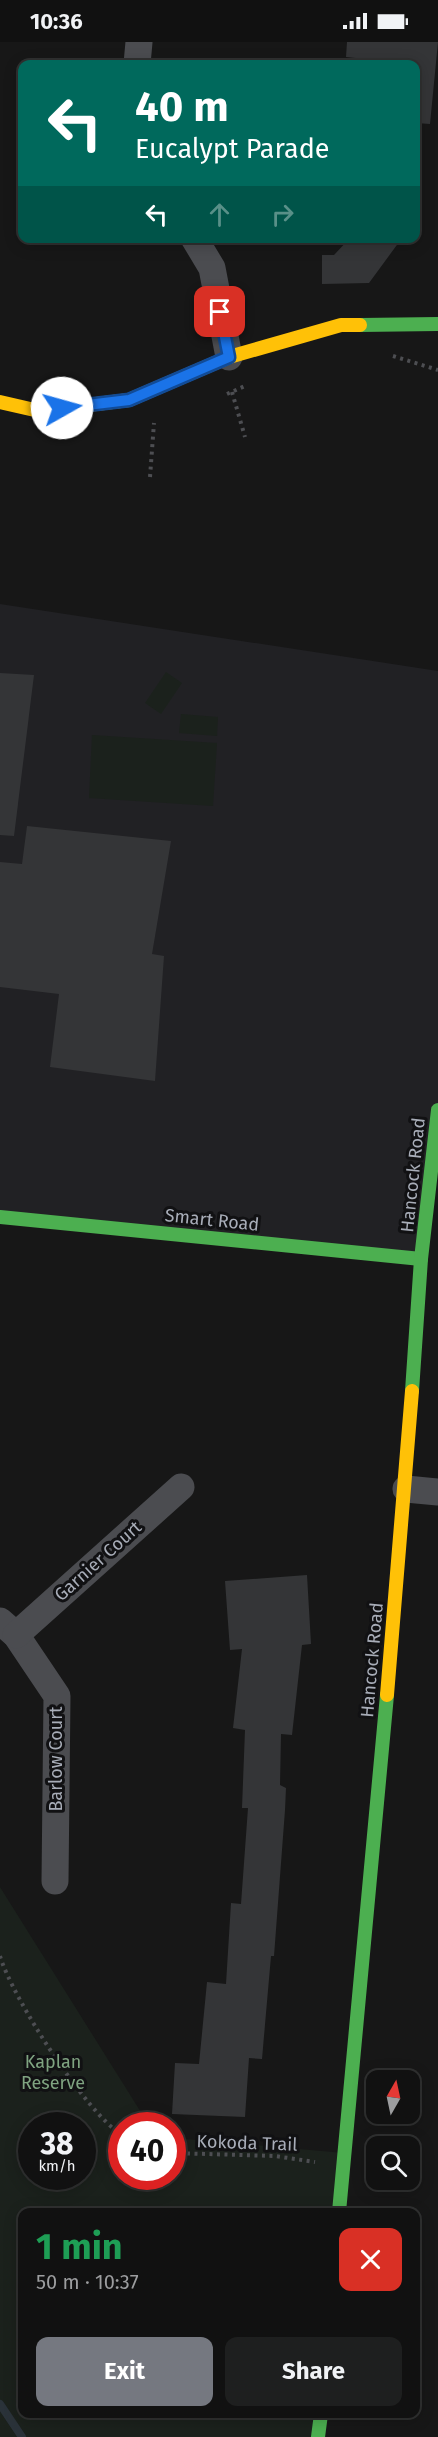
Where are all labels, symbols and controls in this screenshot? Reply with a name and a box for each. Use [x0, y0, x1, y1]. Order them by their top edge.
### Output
text: 10:36 [30, 8, 83, 35]
text: 40 m [135, 82, 229, 132]
icon: left [36, 84, 114, 162]
text: Eucalypt Parade [135, 133, 330, 165]
icon: left [140, 198, 173, 231]
icon: ahead [203, 198, 236, 231]
icon: right [266, 198, 299, 231]
pin [194, 286, 245, 337]
icon: arrive [203, 295, 236, 328]
position arrow [30, 376, 94, 440]
street label: Hancock Road [396, 1116, 430, 1234]
street label: Smart Road [164, 1204, 260, 1236]
street label: Garnier Court [50, 1516, 146, 1606]
street label: Hancock Road [356, 1602, 388, 1718]
street label: Barlow Court [45, 1706, 67, 1812]
park label: Kaplan Reserve [21, 2051, 85, 2094]
north arrow [366, 2070, 420, 2124]
map controls [366, 2070, 420, 2190]
speed limit sign: 40 [108, 2112, 186, 2190]
text: 38 [40, 2126, 74, 2162]
street label: Kokoda Trail [196, 2130, 298, 2156]
button: search [366, 2136, 420, 2190]
text: km/h [38, 2157, 76, 2175]
text: 1 min [36, 2225, 123, 2269]
button: close [339, 2228, 402, 2291]
text: 50 m · 10:37 [36, 2270, 139, 2294]
button: Exit [36, 2337, 213, 2406]
button: Share [225, 2337, 402, 2406]

